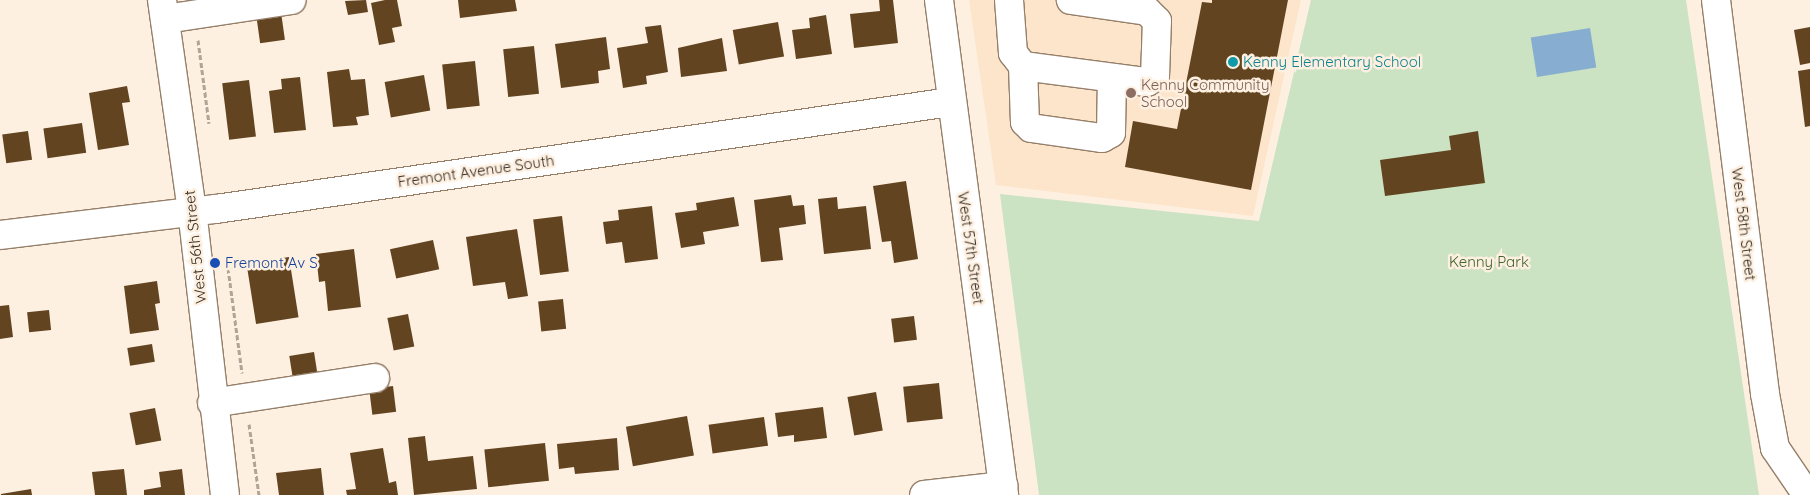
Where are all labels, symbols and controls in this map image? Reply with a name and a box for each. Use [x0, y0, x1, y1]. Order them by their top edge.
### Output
place label: Kenny Elementary School [1243, 53, 1421, 71]
marker: Kenny Elementary School [1227, 56, 1239, 68]
place label: Kenny Community School [1141, 75, 1269, 110]
marker: Kenny Community School [1125, 87, 1137, 99]
street label: Fremont Avenue South [397, 151, 555, 191]
street label: West 58th Street [1728, 166, 1760, 282]
street label: West 56th Street [180, 189, 210, 305]
street label: West 57th Street [954, 191, 988, 305]
park label: Kenny Park [1449, 253, 1529, 271]
place label: Fremont Av S [225, 254, 318, 272]
marker: Fremont Av S [209, 257, 221, 269]

